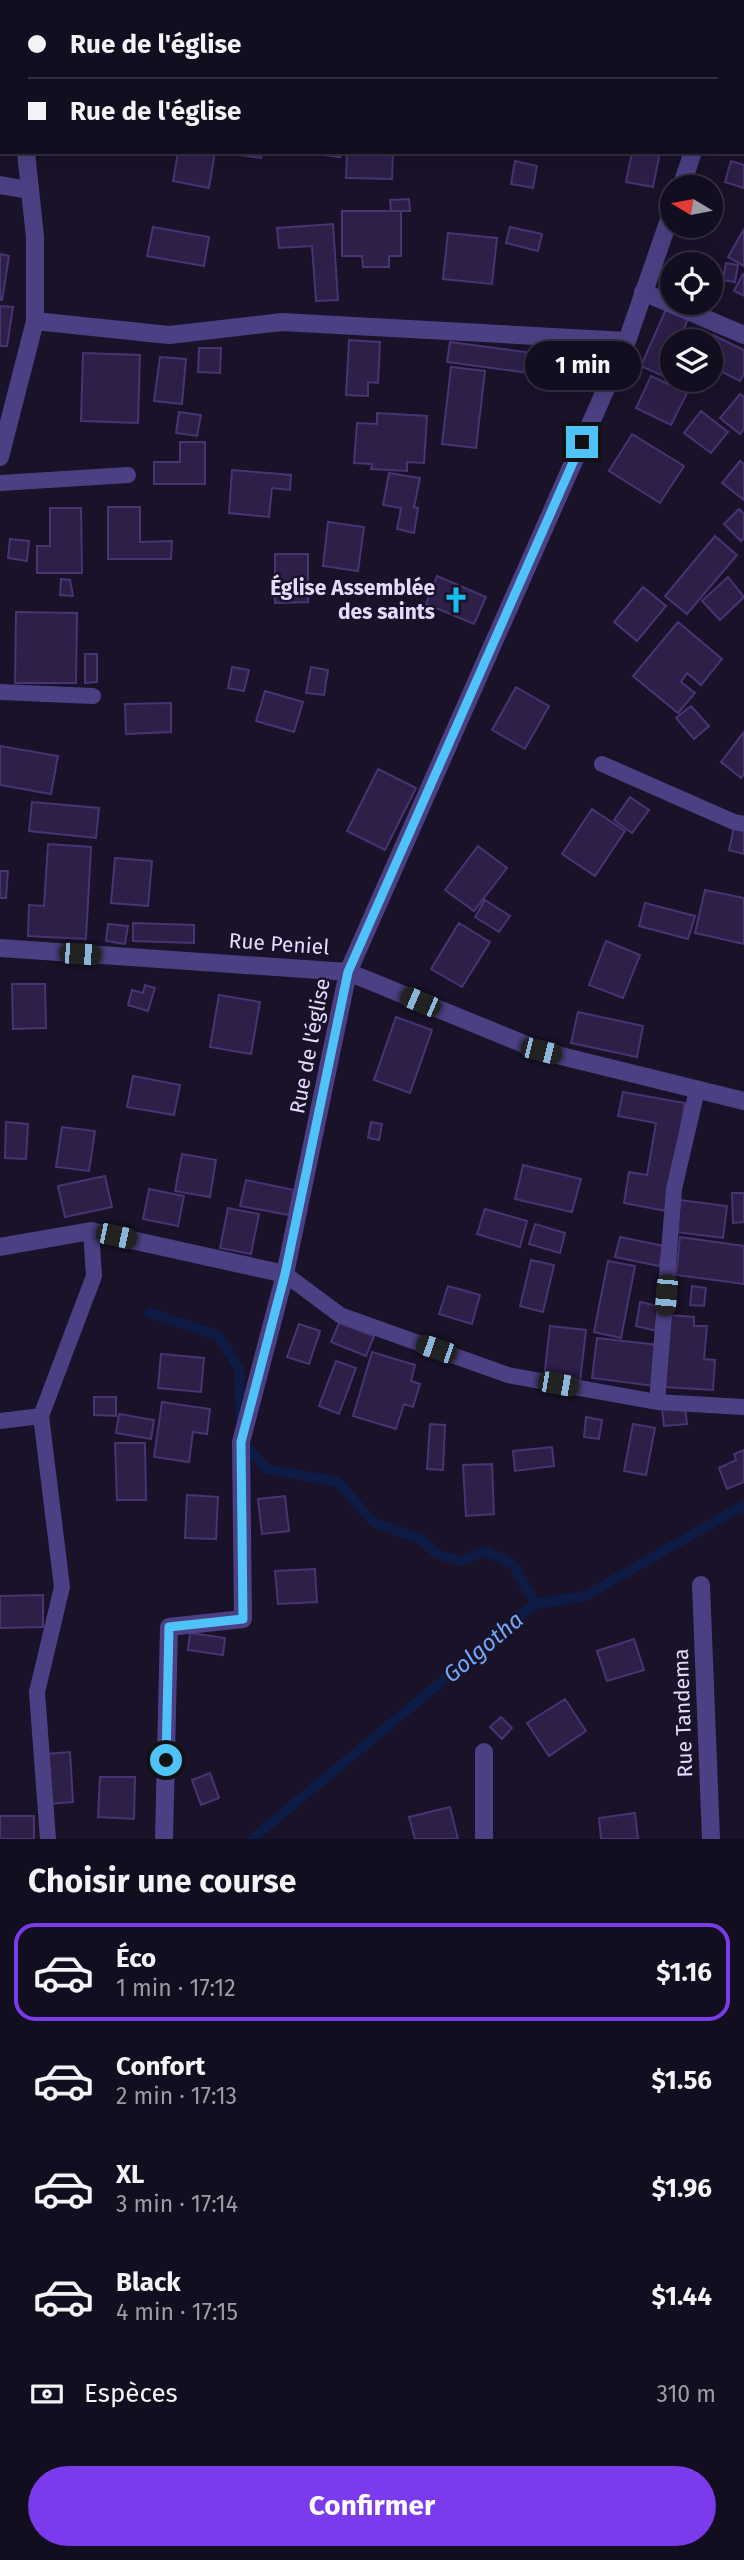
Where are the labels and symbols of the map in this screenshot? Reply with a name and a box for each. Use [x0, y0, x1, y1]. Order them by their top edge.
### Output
north arrow [660, 175, 723, 238]
callout: 1 min [524, 340, 640, 390]
route end [566, 426, 598, 458]
place label: Église Assemblée des saints [270, 574, 435, 625]
church icon: Église Assemblée des saints [441, 585, 471, 615]
street label: Rue Peniel [228, 928, 330, 960]
car [59, 942, 102, 966]
street label: Rue de l'église [284, 976, 336, 1116]
car [397, 984, 444, 1020]
car [519, 1036, 564, 1066]
car [94, 1221, 139, 1251]
car [654, 1273, 679, 1317]
car [413, 1332, 460, 1366]
car [536, 1370, 581, 1398]
water label: Golgotha [437, 1606, 529, 1688]
street label: Rue Tandema [668, 1648, 698, 1778]
route start [150, 1744, 182, 1776]

